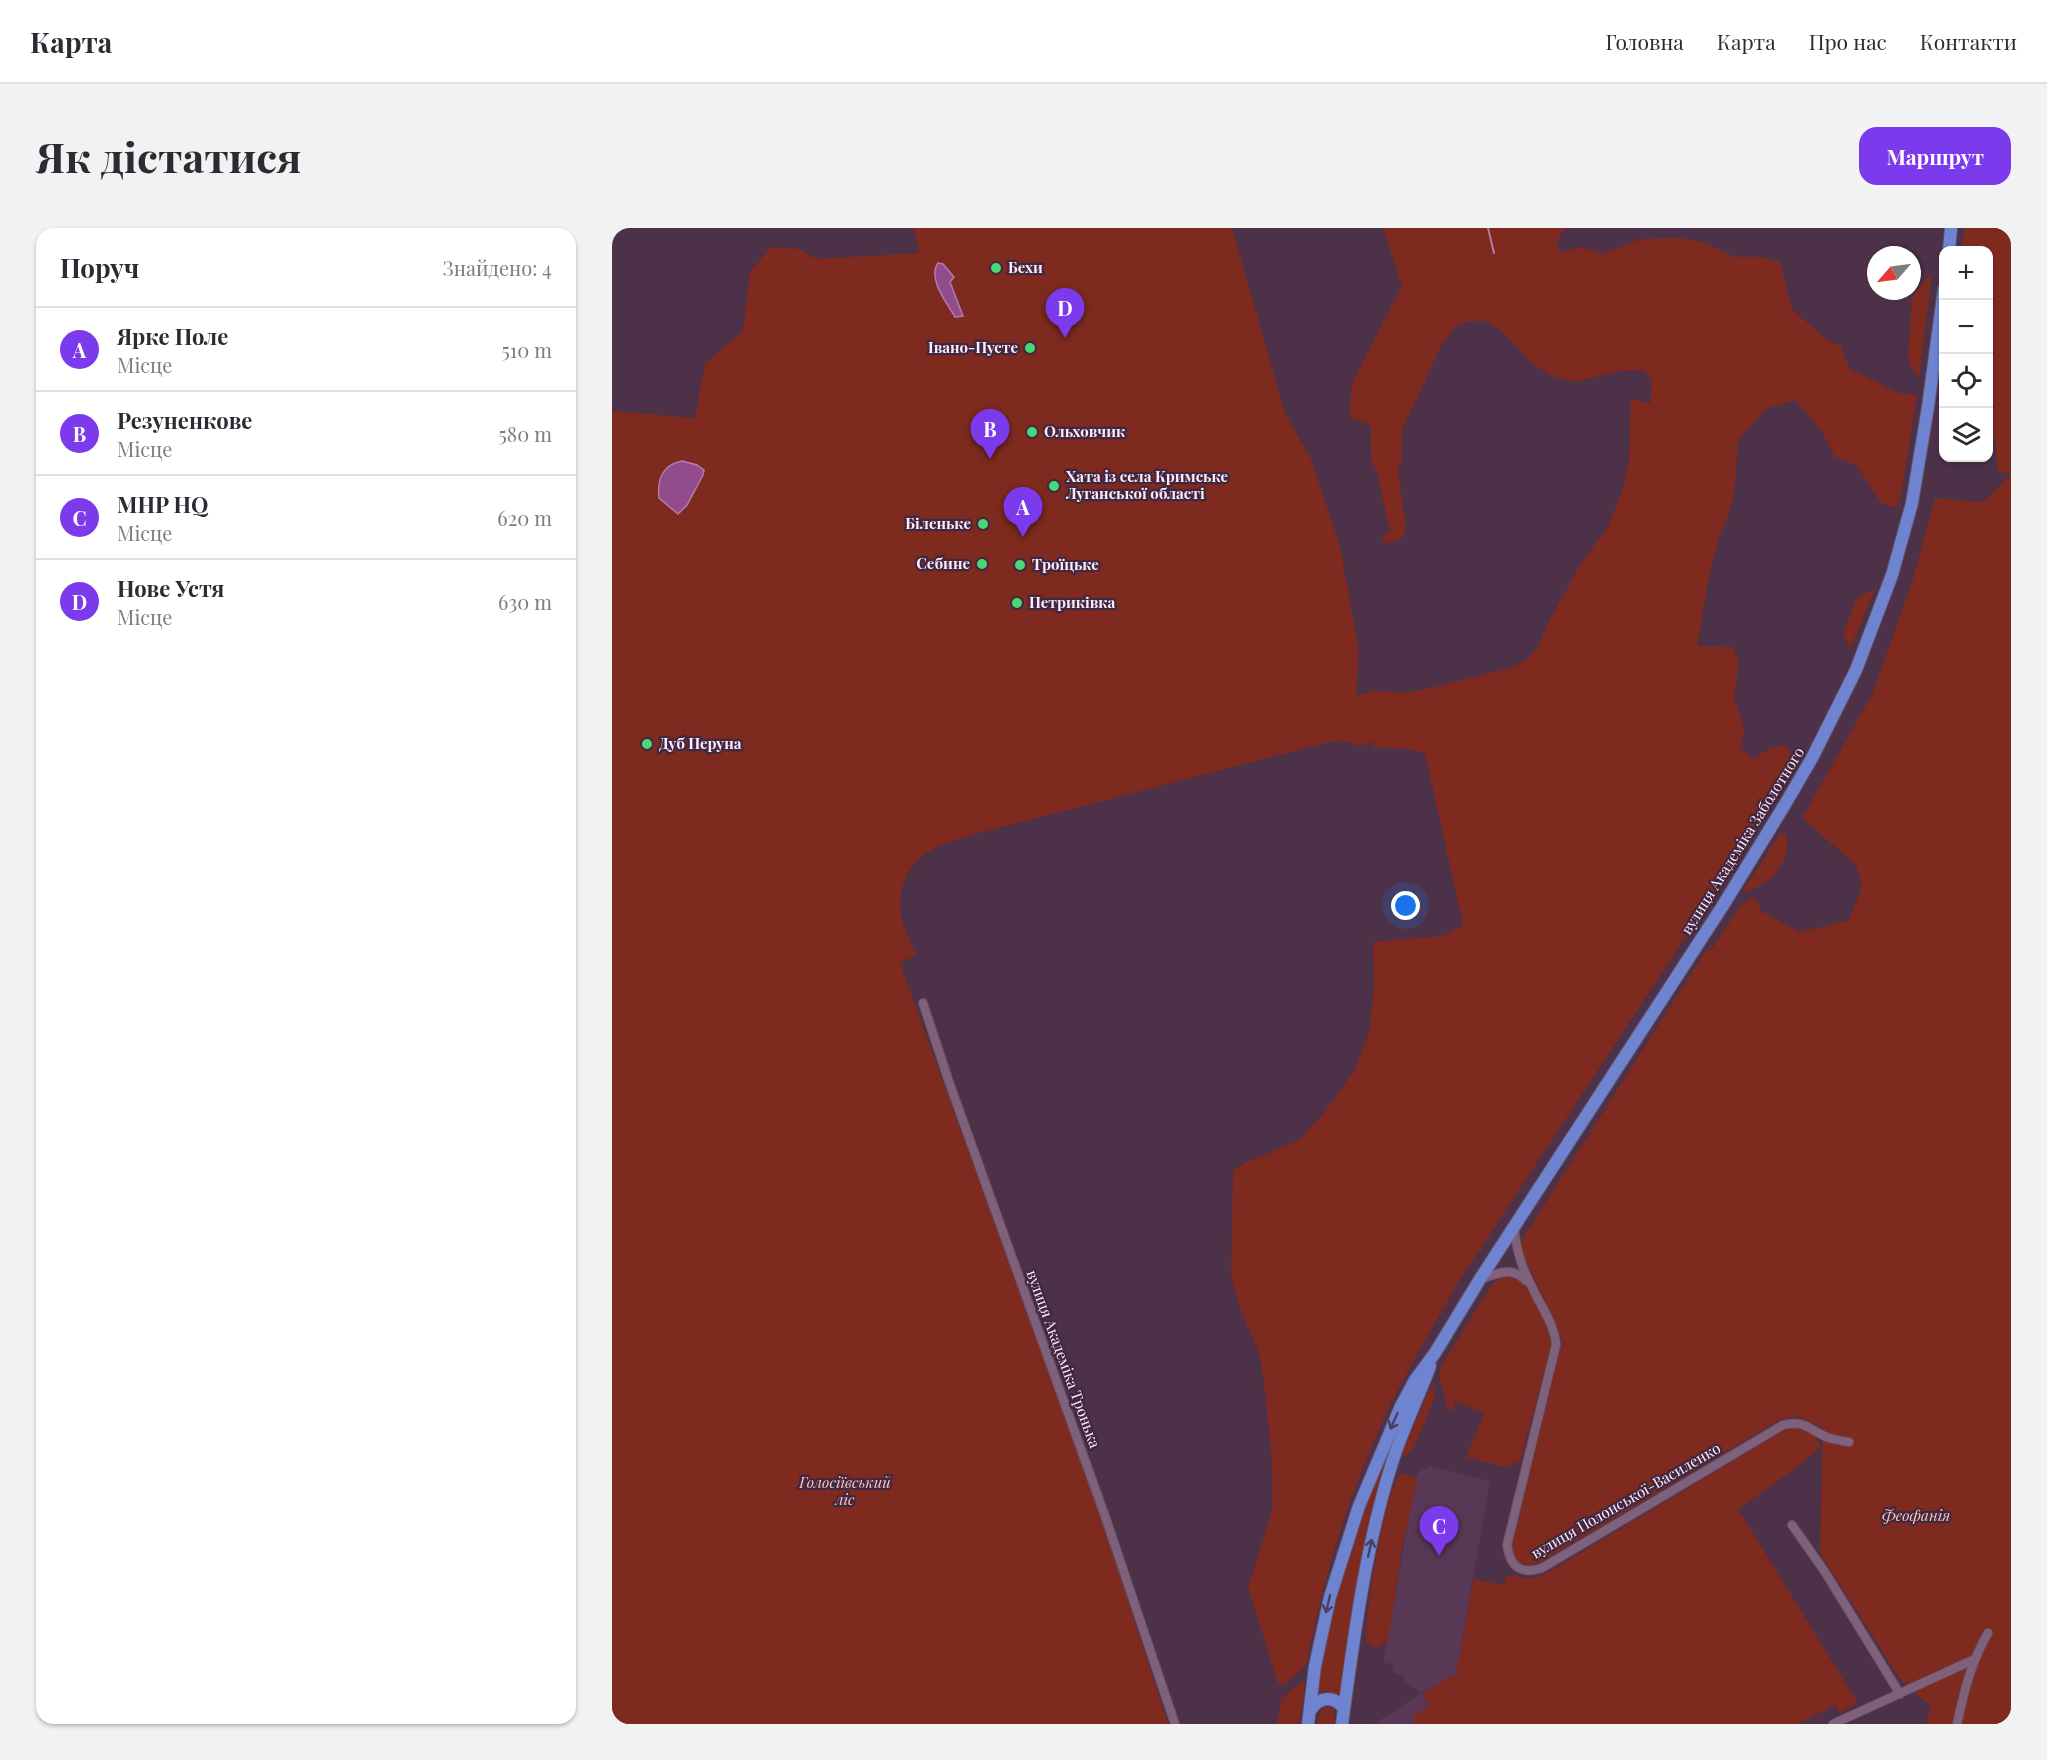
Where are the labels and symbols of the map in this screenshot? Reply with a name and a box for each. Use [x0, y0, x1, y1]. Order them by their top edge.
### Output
north arrow [1867, 246, 1921, 300]
place label: Бехи [1008, 257, 1043, 277]
marker: Бехи [989, 261, 1003, 275]
pin: D [1046, 288, 1084, 338]
place label: Івано-Пусте [928, 337, 1018, 357]
marker: Івано-Пусте [1023, 341, 1037, 355]
pin: B [970, 410, 1010, 459]
place label: Ольховчик [1044, 421, 1126, 441]
marker: Ольховчик [1025, 425, 1039, 439]
place label: Хата iз села Кримське Луганської області [1065, 466, 1228, 503]
marker: Хата iз села Кримське Луганської області [1047, 479, 1061, 493]
pin: A [1004, 488, 1042, 537]
place label: Біленьке [905, 513, 971, 533]
marker: Біленьке [976, 517, 990, 531]
place label: Себине [916, 553, 970, 573]
place label: Троїцьке [1032, 554, 1099, 574]
marker: Себине [975, 557, 989, 571]
marker: Троїцьке [1013, 558, 1027, 572]
place label: Петриківка [1029, 592, 1116, 612]
marker: Петриківка [1010, 596, 1024, 610]
place label: Дуб Перуна [659, 733, 742, 753]
marker: Дуб Перуна [640, 737, 654, 751]
street label: вулиця Академіка Заболотного [1676, 743, 1808, 938]
your location [1391, 891, 1420, 920]
street label: вулиця Академіка Тронька [1022, 1267, 1106, 1451]
one-way arrow [1388, 1411, 1399, 1430]
street label: вулиця Полонської-Василенко [1527, 1438, 1724, 1563]
park label: Голосіївський ліс [798, 1472, 891, 1509]
park label: Феофанія [1882, 1505, 1950, 1525]
pin: C [1420, 1506, 1458, 1556]
one-way arrow [1365, 1539, 1377, 1558]
one-way arrow [1322, 1594, 1334, 1613]

